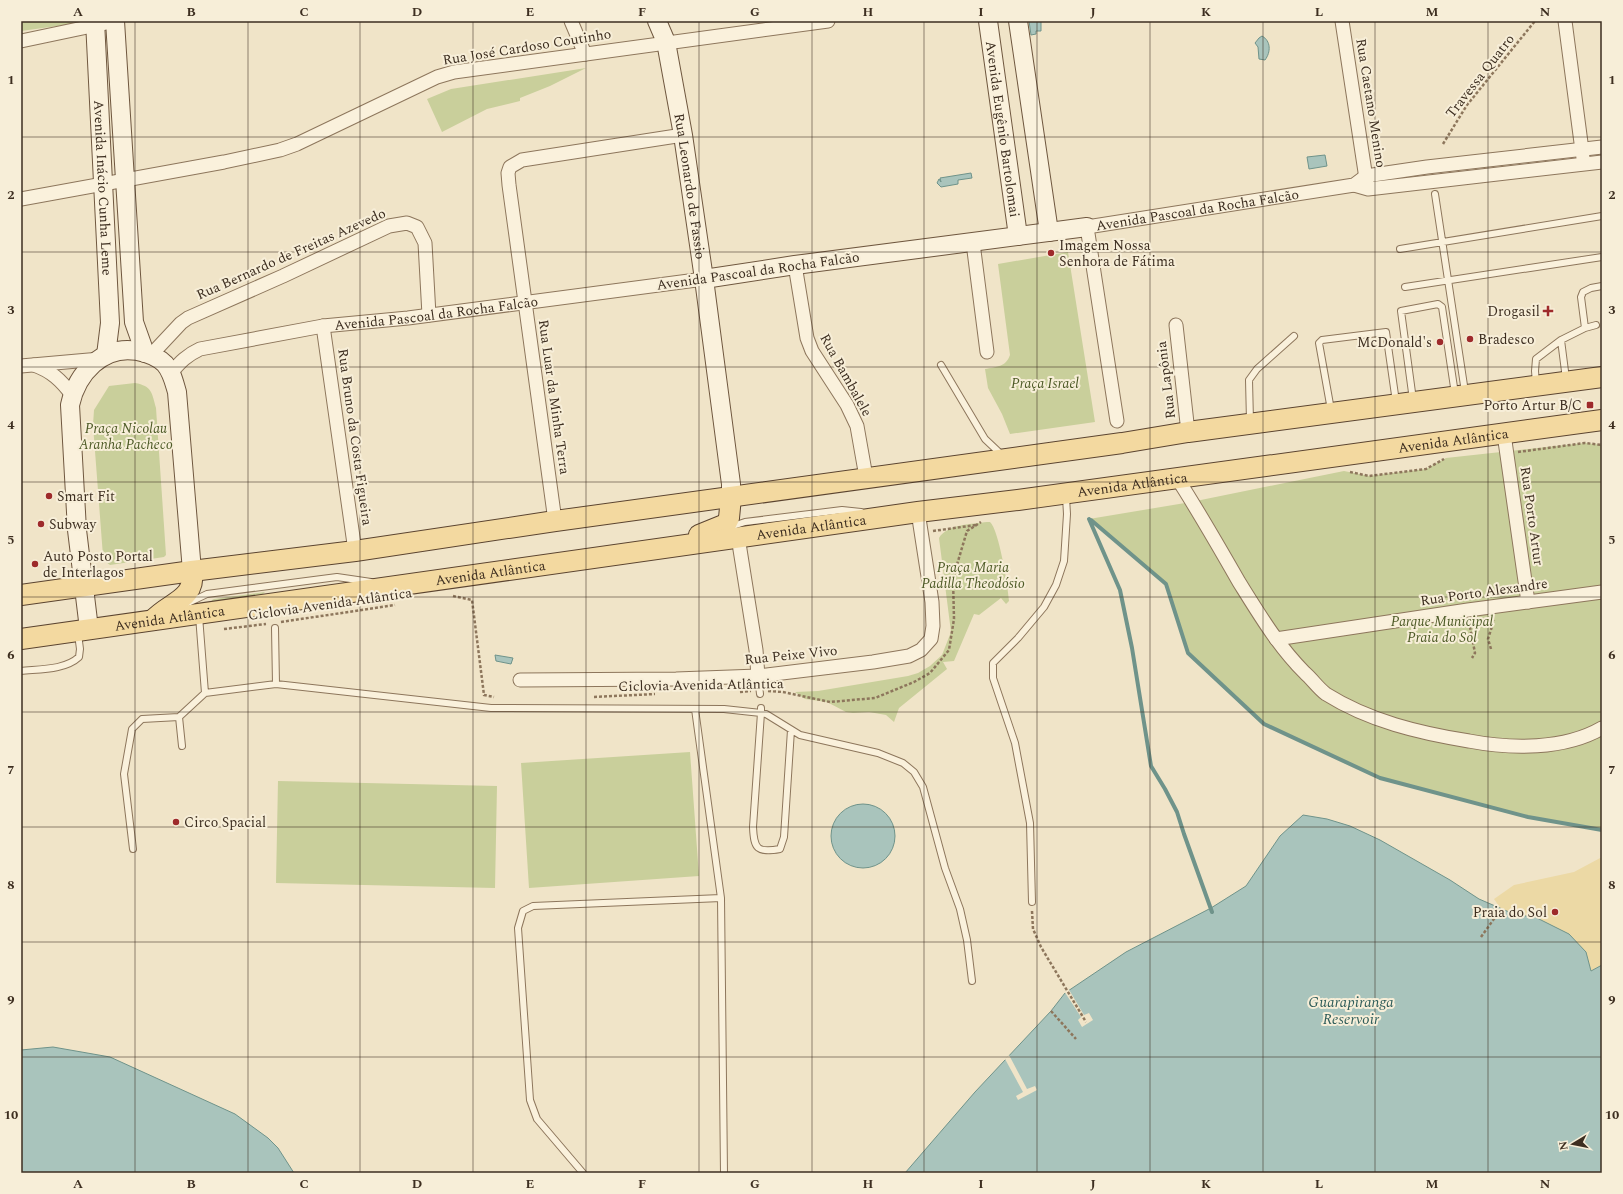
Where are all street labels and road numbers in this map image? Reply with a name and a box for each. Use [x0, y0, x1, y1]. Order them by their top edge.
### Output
street label: Rua José Cardoso Coutinho [441, 23, 613, 71]
street label: Travessa Quatro [1440, 30, 1520, 122]
street label: Rua Caetano Menino [1350, 37, 1392, 169]
street label: Avenida Eugênio Bartolomai [980, 39, 1026, 219]
street label: Avenida Inácio Cunha Leme [88, 99, 118, 276]
street label: Rua Leonardo de Fassio [669, 111, 711, 260]
street label: Avenida Pascoal da Rocha Falcão [1094, 183, 1300, 236]
street label: Rua Bernardo de Freitas Azevedo [193, 203, 389, 305]
street label: Avenida Pascoal da Rocha Falcão [655, 246, 861, 296]
street label: Avenida Pascoal da Rocha Falcão [333, 290, 539, 335]
street label: Rua Luar da Minha Terra [533, 318, 575, 476]
street label: Rua Bambalele [815, 330, 878, 420]
street label: Rua Lapônia [1151, 340, 1181, 420]
street label: Rua Bruno da Costa Figueira [332, 347, 378, 527]
street label: Avenida Atlântica [1397, 422, 1510, 458]
street label: Rua Porto Artur [1515, 465, 1549, 567]
street label: Avenida Atlântica [1076, 466, 1189, 502]
street label: Avenida Atlântica [755, 509, 868, 545]
street label: Avenida Atlântica [434, 554, 547, 591]
street label: Rua Porto Alexandre [1419, 573, 1549, 611]
street label: Ciclovia Avenida Atlântica [247, 582, 414, 626]
street label: Avenida Atlântica [113, 600, 226, 636]
street label: Rua Peixe Vivo [743, 640, 839, 670]
street label: Ciclovia Avenida Atlântica [618, 673, 784, 697]

